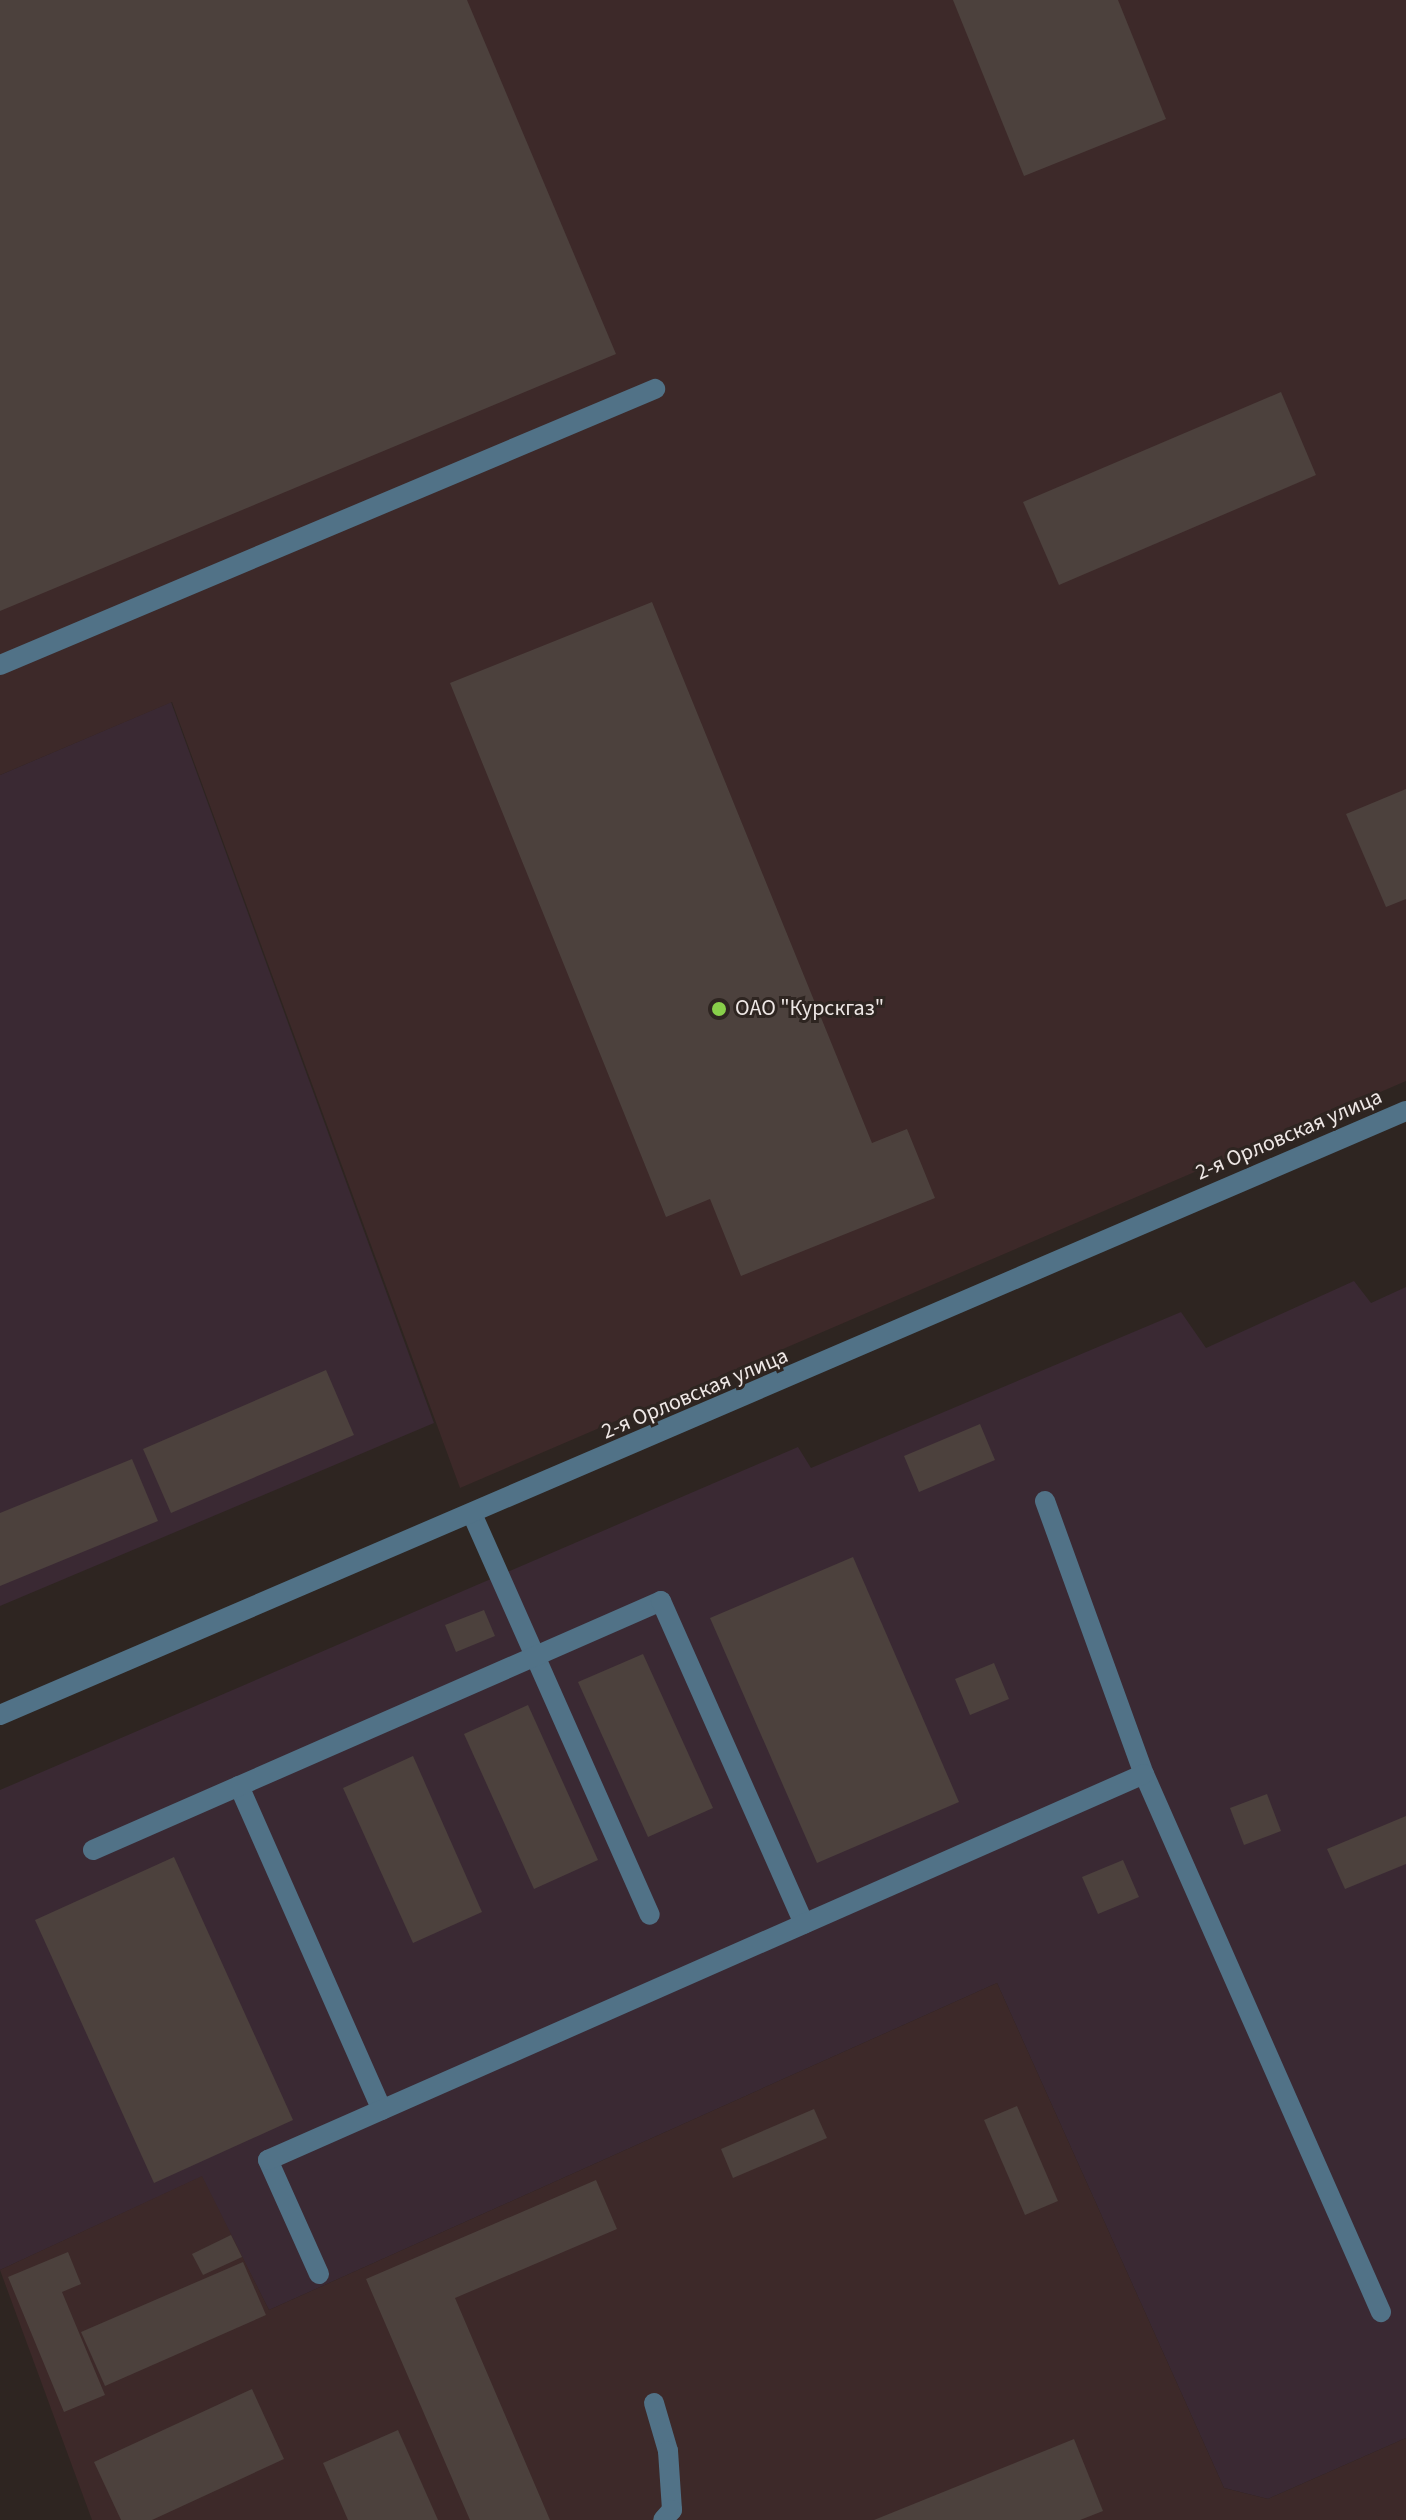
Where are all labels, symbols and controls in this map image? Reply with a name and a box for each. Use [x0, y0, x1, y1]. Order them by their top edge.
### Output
place label: ОАО "Курскгаз" [735, 996, 884, 1022]
marker: ОАО "Курскгаз" [710, 1000, 728, 1018]
street label: 2-я Орловская улица [1192, 1084, 1386, 1186]
street label: 2-я Орловская улица [598, 1343, 792, 1445]

